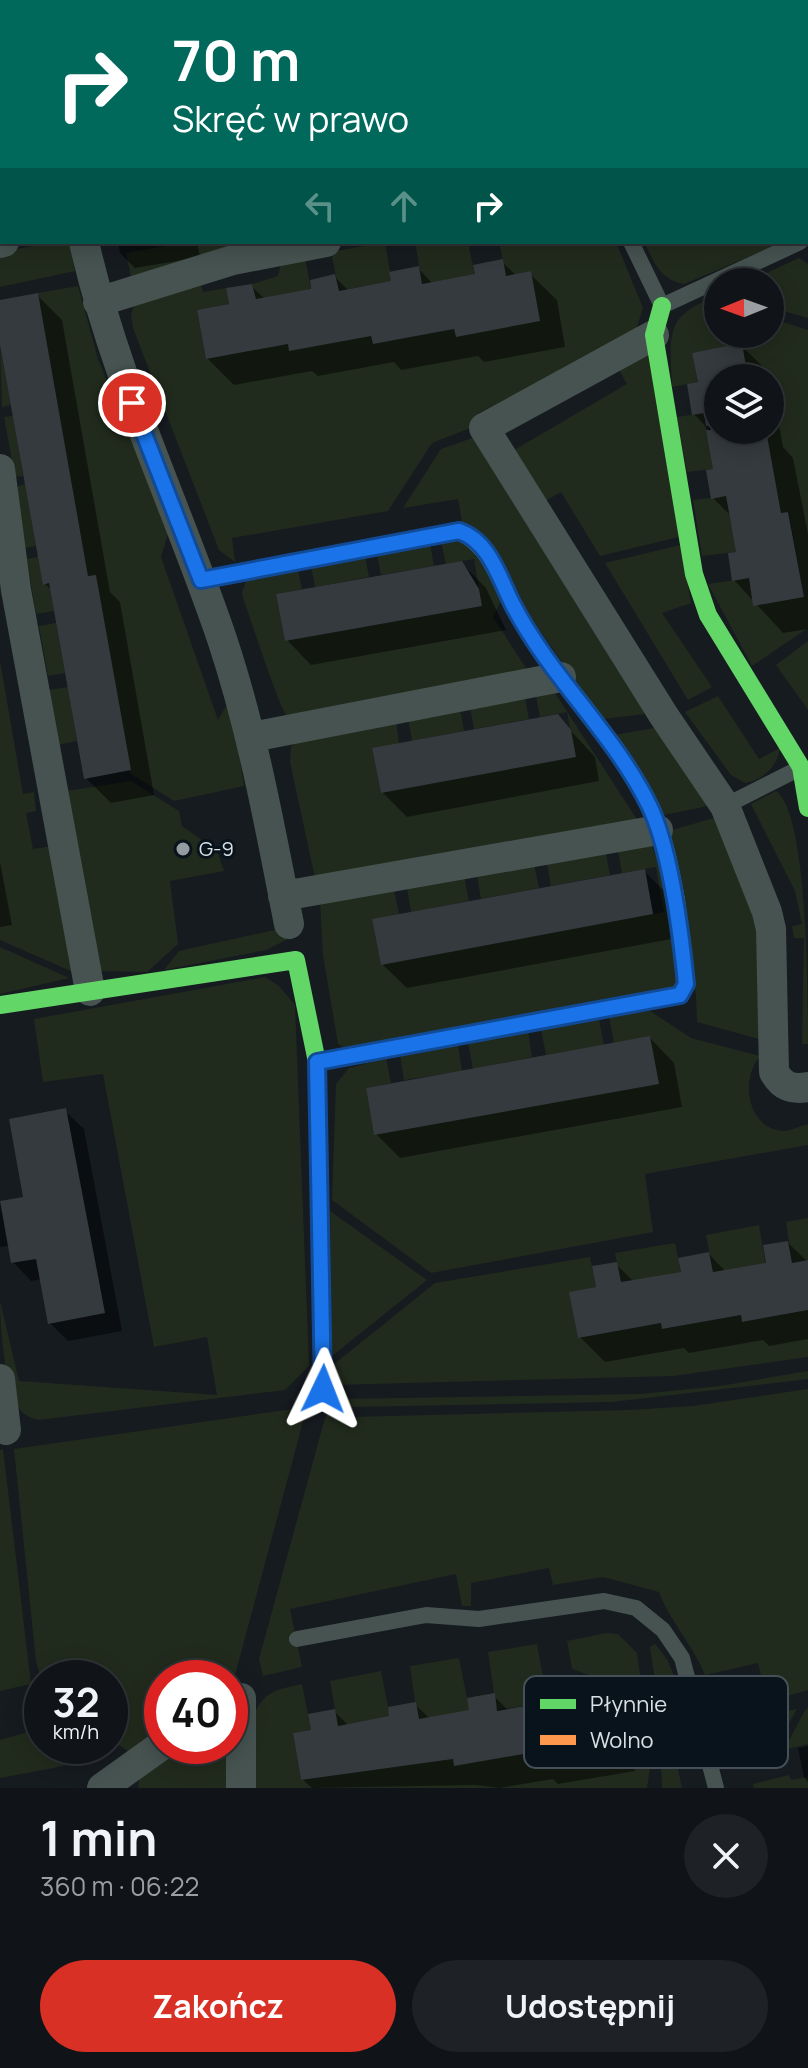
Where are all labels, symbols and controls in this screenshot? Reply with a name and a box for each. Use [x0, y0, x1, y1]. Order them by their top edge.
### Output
text: 70 m [172, 21, 300, 98]
icon: right [40, 32, 144, 136]
text: Skręć w prawo [172, 94, 409, 143]
icon: left [298, 184, 342, 228]
icon: ahead [382, 184, 426, 228]
icon: right [466, 184, 510, 228]
north arrow [704, 268, 784, 348]
map controls [704, 268, 784, 444]
button: layers [704, 364, 784, 444]
pin [98, 369, 166, 437]
icon: arrive [110, 381, 154, 425]
place label: G-9 [199, 835, 234, 862]
marker: G-9 [174, 840, 192, 858]
position arrow [281, 1347, 365, 1431]
speed limit sign: 40 [144, 1660, 248, 1764]
text: 32 [52, 1674, 100, 1729]
legend [524, 1676, 788, 1768]
text: Płynnie [590, 1689, 667, 1719]
text: km/h [53, 1718, 99, 1745]
text: Wolno [590, 1725, 653, 1755]
text: 1 min [40, 1805, 157, 1870]
button: close [684, 1814, 768, 1898]
text: 360 m · 06:22 [40, 1868, 199, 1904]
button: Zakończ [40, 1960, 396, 2052]
button: Udostępnij [412, 1960, 768, 2052]

